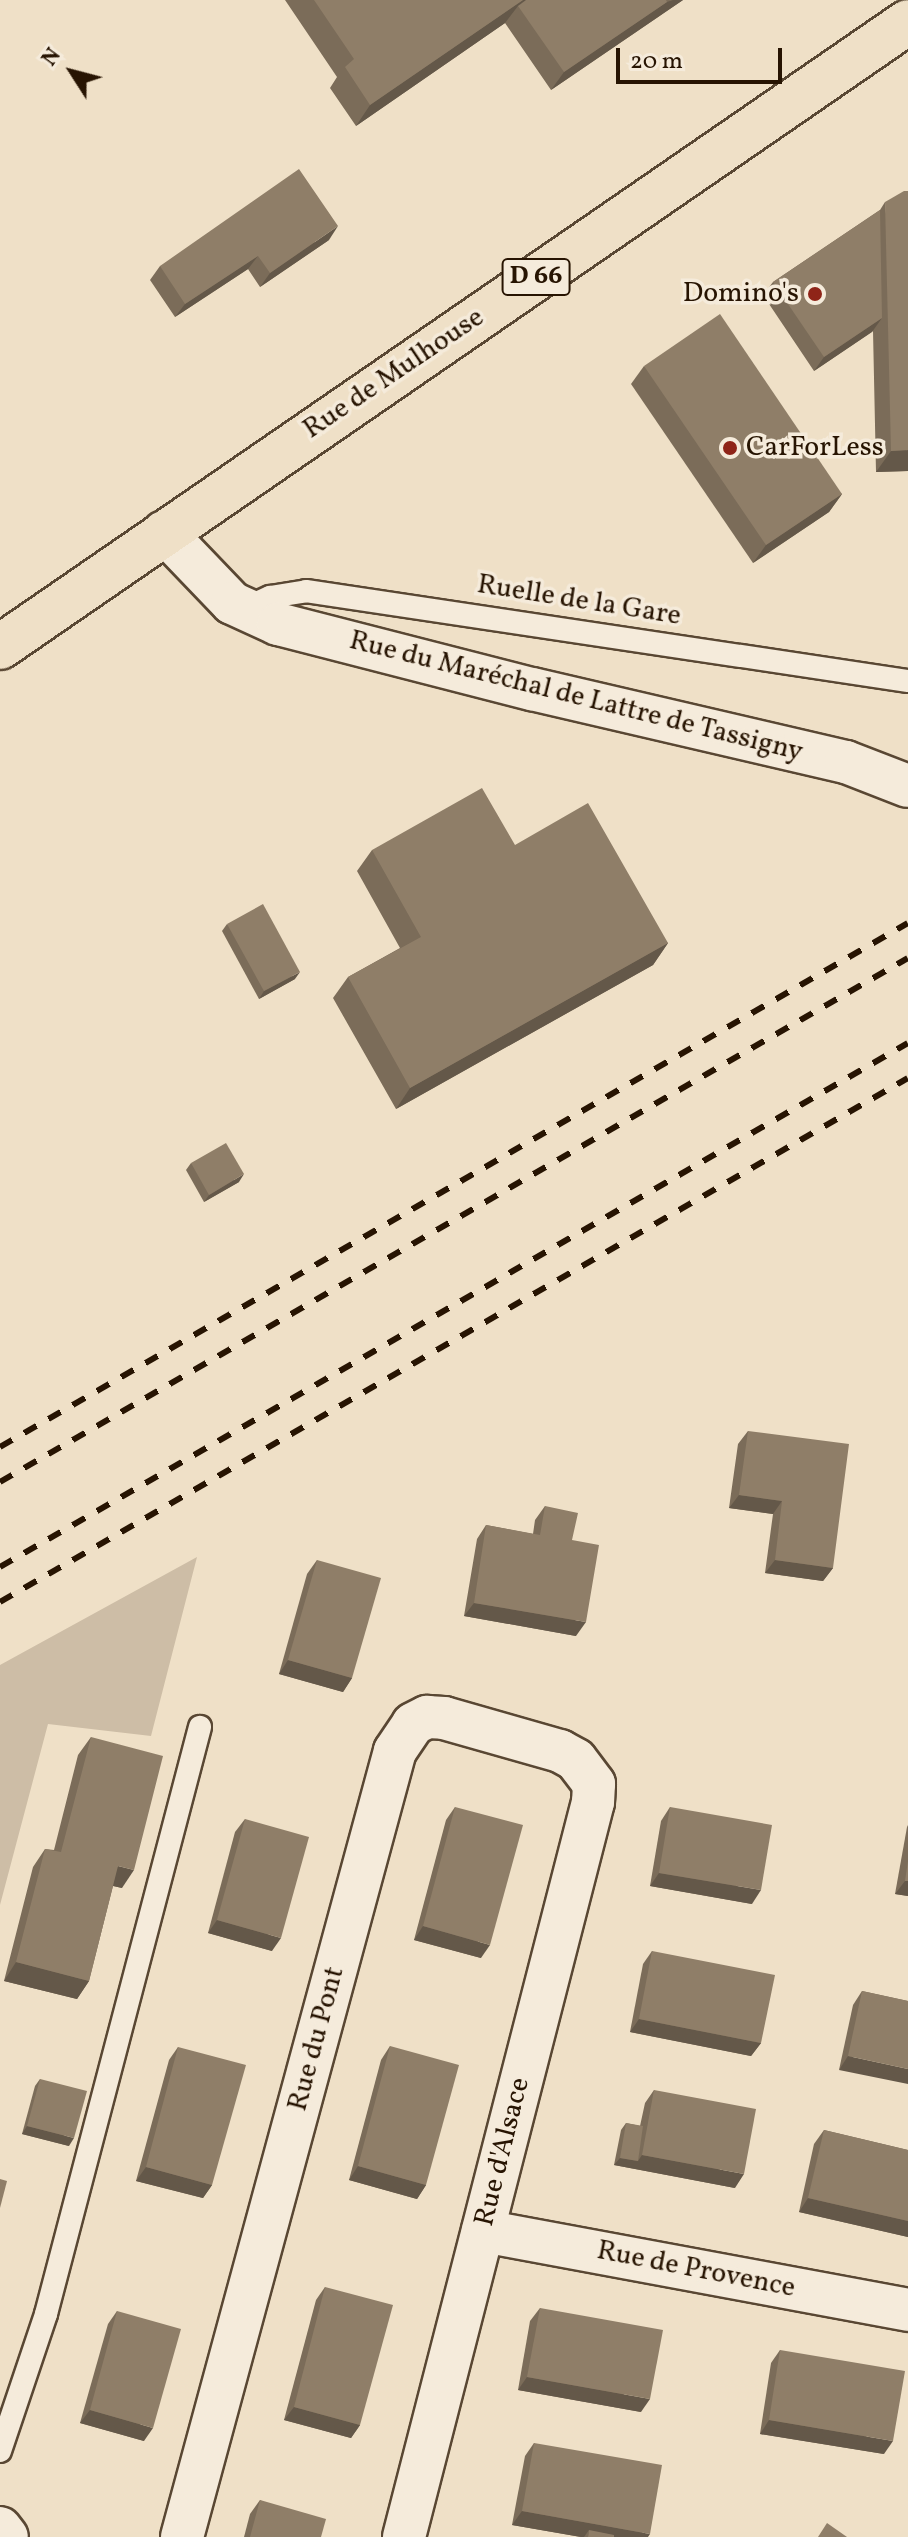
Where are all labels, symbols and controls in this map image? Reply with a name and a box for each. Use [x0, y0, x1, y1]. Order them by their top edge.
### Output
north arrow [32, 32, 112, 112]
scale bar [620, 32, 786, 82]
text: N [35, 42, 69, 73]
text: 20 m [630, 45, 683, 79]
road number: D 66 [500, 255, 572, 299]
place label: Domino's [683, 277, 799, 311]
marker: Domino's [806, 285, 824, 303]
street label: Rue de Mulhouse [297, 301, 491, 447]
place label: CarForLess [746, 431, 884, 465]
marker: CarForLess [721, 439, 739, 457]
street label: Ruelle de la Gare [475, 568, 683, 634]
street label: Rue du Maréchal de Lattre de Tassigny [345, 624, 807, 770]
street label: Rue du Pont [282, 1963, 352, 2115]
street label: Rue d'Alsace [468, 2074, 538, 2230]
street label: Rue de Provence [594, 2234, 798, 2306]

